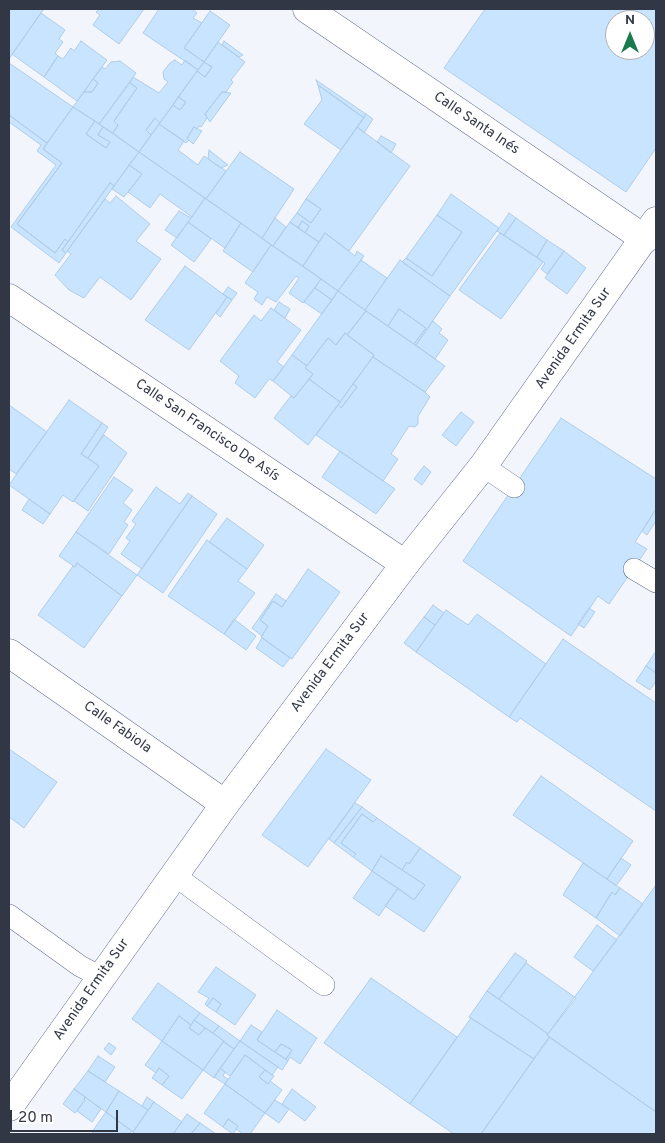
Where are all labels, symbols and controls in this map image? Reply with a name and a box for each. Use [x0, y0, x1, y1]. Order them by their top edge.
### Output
north arrow [605, 10, 655, 60]
text: N [625, 12, 635, 29]
street label: Calle Santa Inés [430, 89, 522, 159]
street label: Avenida Ermita Sur [533, 285, 615, 393]
street label: Calle San Francisco De Asís [131, 376, 283, 486]
street label: Avenida Ermita Sur [288, 610, 374, 716]
street label: Calle Fabiola [80, 698, 154, 758]
street label: Avenida Ermita Sur [51, 936, 133, 1044]
scale bar [12, 1100, 120, 1132]
text: 20 m [18, 1109, 53, 1128]

